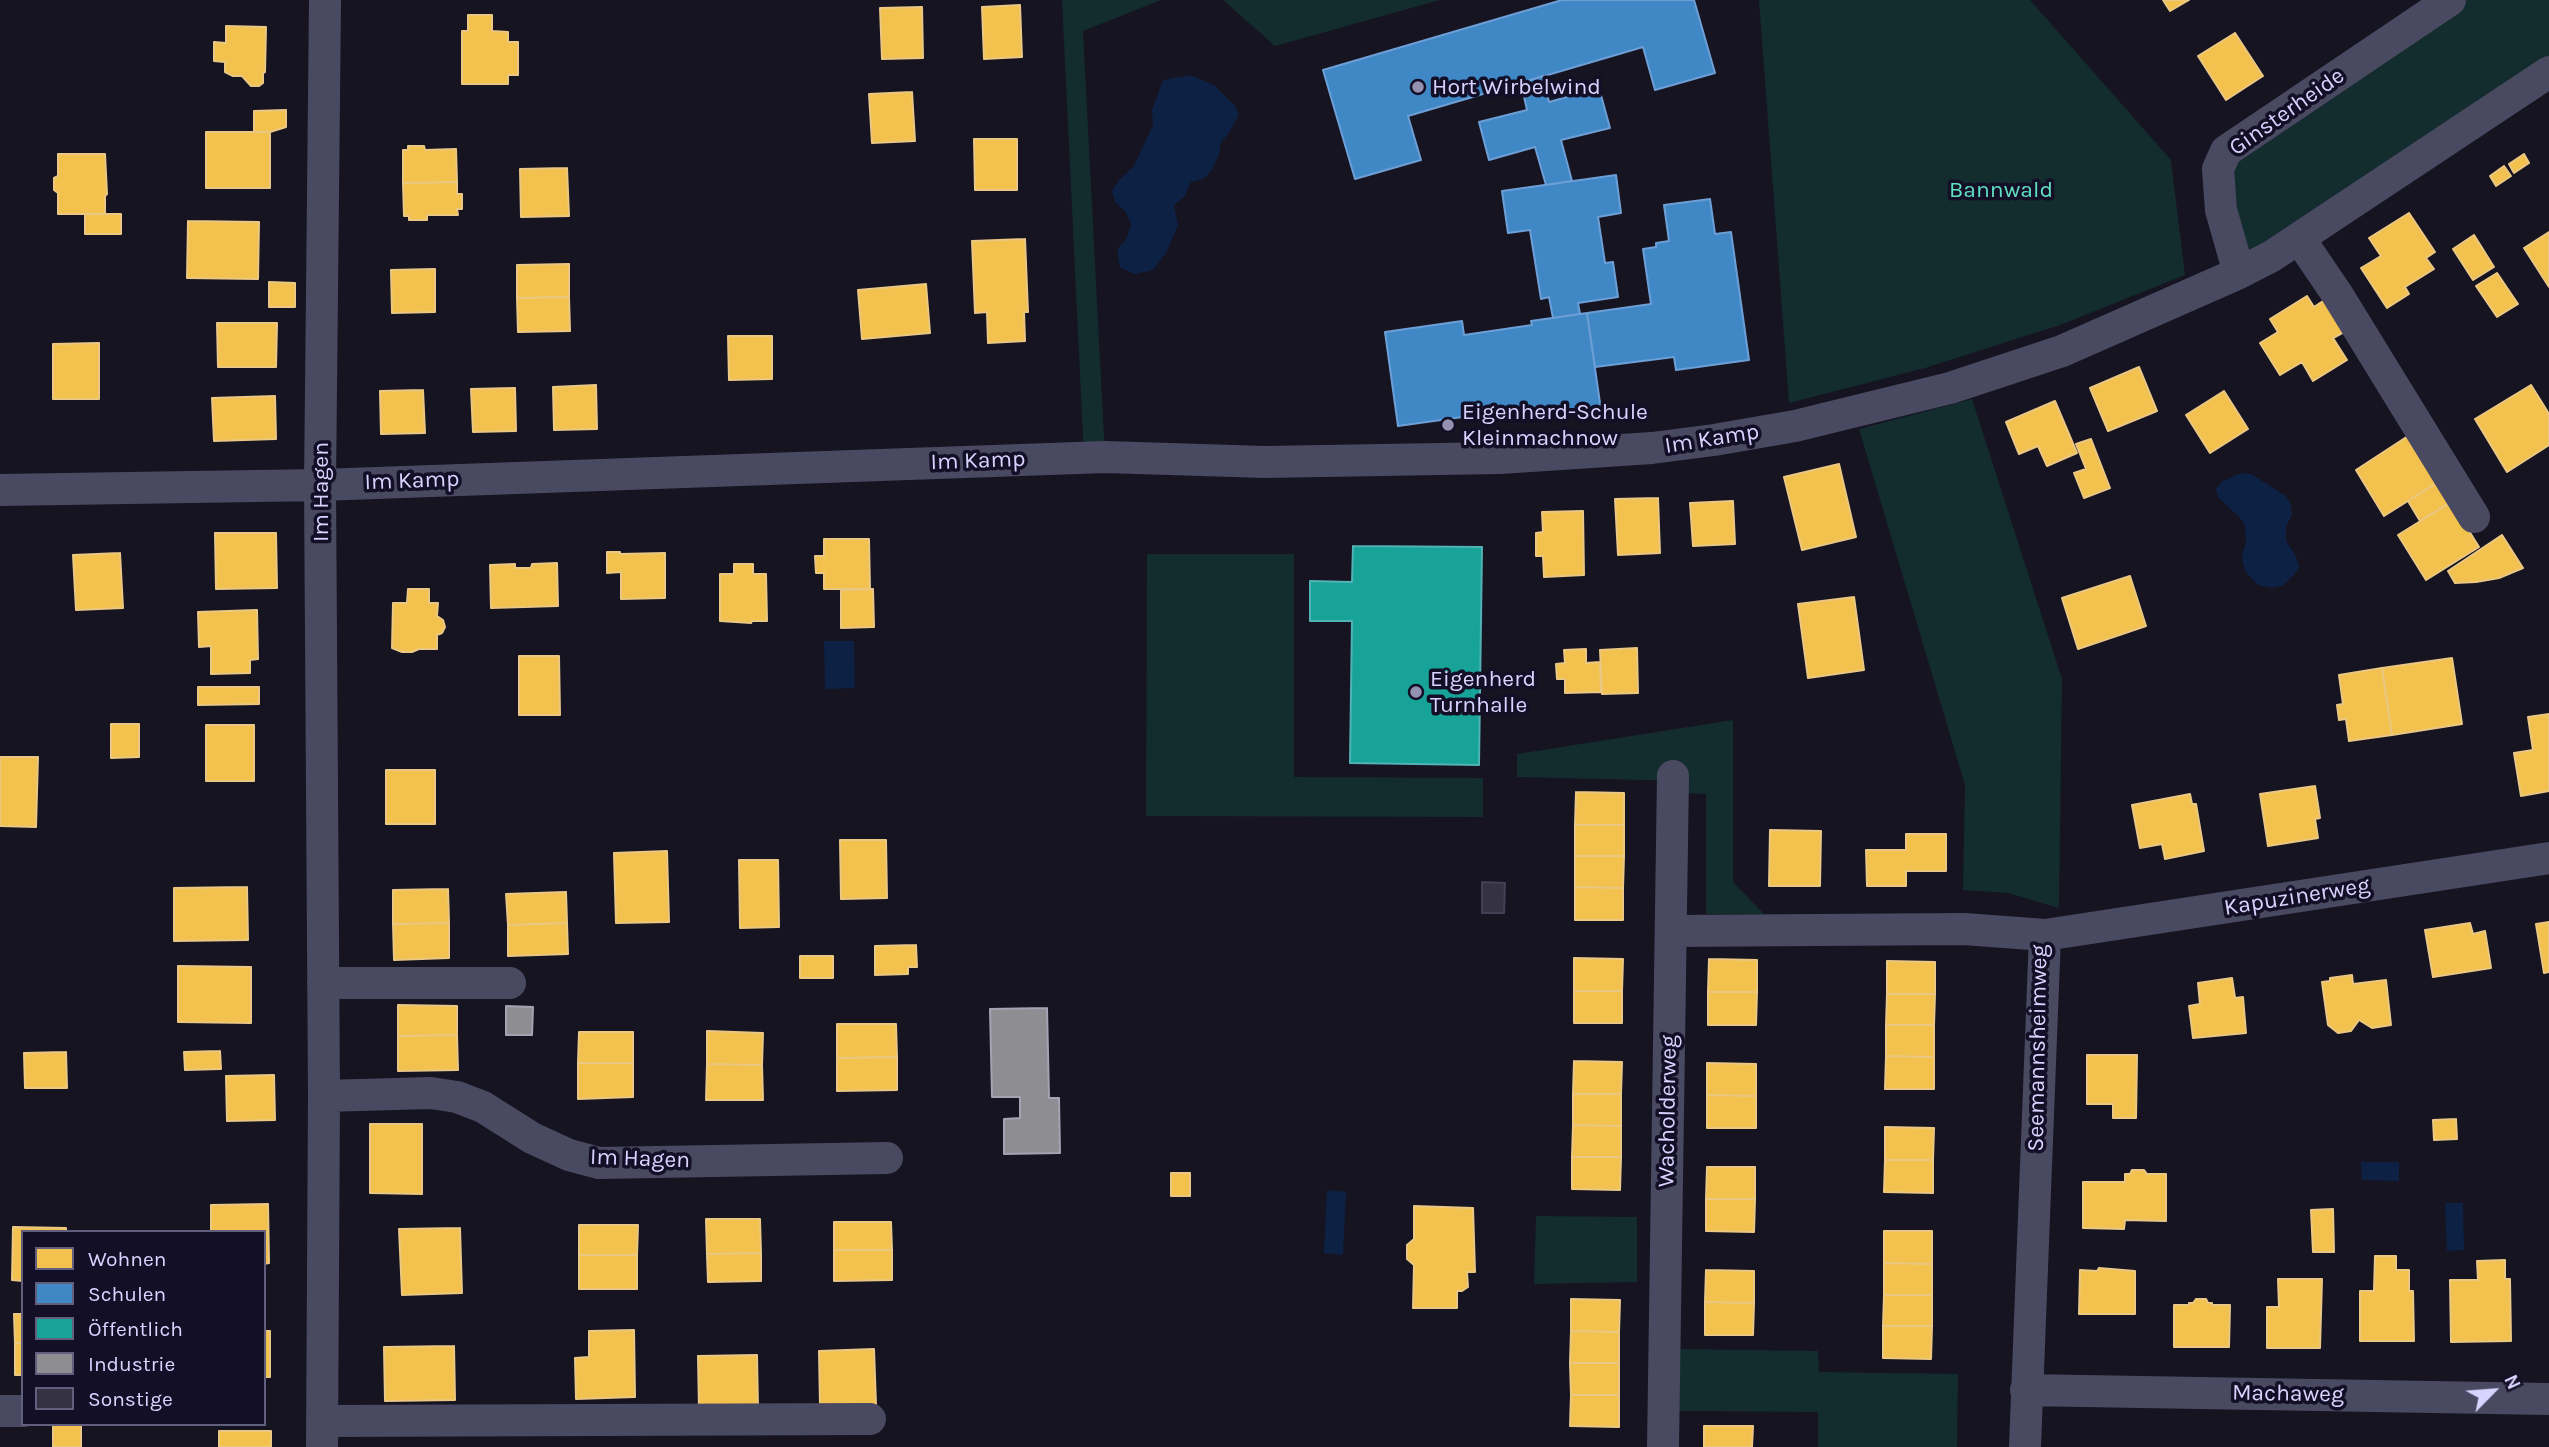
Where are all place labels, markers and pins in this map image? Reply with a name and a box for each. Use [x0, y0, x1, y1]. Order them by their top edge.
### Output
place label: Hort Wirbelwind [1432, 73, 1601, 101]
marker: Hort Wirbelwind [1410, 79, 1426, 95]
place label: Eigenherd-Schule Kleinmachnow [1462, 398, 1648, 452]
marker: Eigenherd-Schule Kleinmachnow [1440, 417, 1456, 433]
place label: Eigenherd Turnhalle [1430, 665, 1536, 719]
marker: Eigenherd Turnhalle [1408, 684, 1424, 700]

